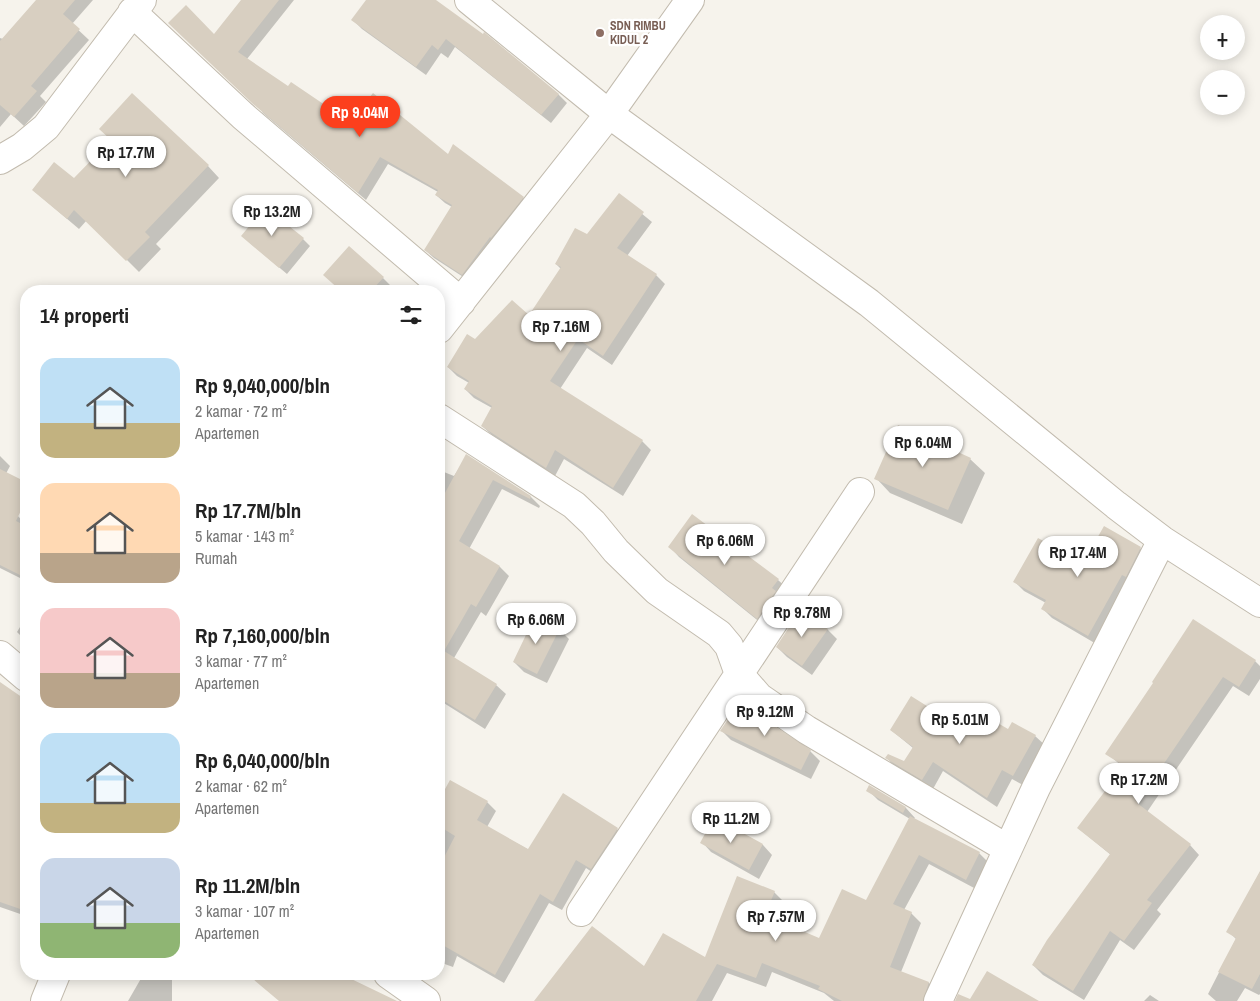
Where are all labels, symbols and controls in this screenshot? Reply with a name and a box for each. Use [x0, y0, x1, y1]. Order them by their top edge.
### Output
map controls [1200, 15, 1245, 115]
button: + [1200, 15, 1245, 60]
place label: SDN RIMBU KIDUL 2 [610, 18, 666, 48]
marker: SDN RIMBU KIDUL 2 [594, 27, 606, 39]
button: − [1200, 70, 1245, 115]
pin: Rp 9.04M [308, 96, 412, 138]
text: Rp 9.04M [331, 101, 389, 123]
pin: Rp 17.7M [74, 136, 178, 178]
text: Rp 17.7M [97, 141, 155, 163]
pin: Rp 13.2M [220, 194, 324, 237]
text: Rp 13.2M [243, 200, 301, 222]
text: 14 properti [40, 301, 129, 330]
icon: filters [397, 301, 425, 329]
pin: Rp 7.16M [509, 310, 613, 352]
text: Rp 7.16M [532, 315, 590, 337]
text: Rp 9,040,000/bln [195, 371, 330, 400]
icon: home [80, 378, 140, 438]
text: 2 kamar · 72 m² [195, 400, 287, 422]
text: Apartemen [195, 422, 259, 444]
pin: Rp 6.04M [871, 426, 975, 468]
text: Rp 6.04M [894, 431, 952, 453]
text: Rp 17.7M/bln [195, 496, 301, 525]
icon: home [80, 503, 140, 563]
pin: Rp 6.06M [673, 524, 777, 566]
text: 5 kamar · 143 m² [195, 525, 294, 547]
text: Rp 6.06M [696, 529, 754, 551]
pin: Rp 17.4M [1026, 536, 1130, 578]
text: Rp 17.4M [1049, 541, 1107, 563]
text: Rumah [195, 547, 237, 569]
pin: Rp 9.78M [750, 596, 854, 638]
text: Rp 9.78M [773, 601, 831, 623]
pin: Rp 6.06M [484, 602, 588, 645]
text: Rp 6.06M [507, 608, 565, 630]
text: Rp 7,160,000/bln [195, 621, 330, 650]
icon: home [80, 628, 140, 688]
text: 3 kamar · 77 m² [195, 650, 287, 672]
text: Apartemen [195, 672, 259, 694]
pin: Rp 9.12M [713, 694, 817, 737]
text: Rp 9.12M [736, 700, 794, 722]
pin: Rp 5.01M [908, 702, 1012, 745]
text: Rp 5.01M [931, 708, 989, 730]
text: Rp 6,040,000/bln [195, 746, 330, 775]
icon: home [80, 753, 140, 813]
pin: Rp 17.2M [1087, 762, 1191, 805]
text: Rp 17.2M [1110, 768, 1168, 790]
text: 2 kamar · 62 m² [195, 775, 287, 797]
text: Apartemen [195, 797, 259, 819]
pin: Rp 11.2M [679, 802, 783, 844]
text: Rp 11.2M [703, 807, 759, 829]
text: Rp 11.2M/bln [195, 871, 300, 900]
icon: home [80, 878, 140, 938]
text: 3 kamar · 107 m² [195, 900, 294, 922]
pin: Rp 7.57M [724, 900, 828, 942]
text: Rp 7.57M [747, 905, 805, 927]
text: Apartemen [195, 922, 259, 944]

